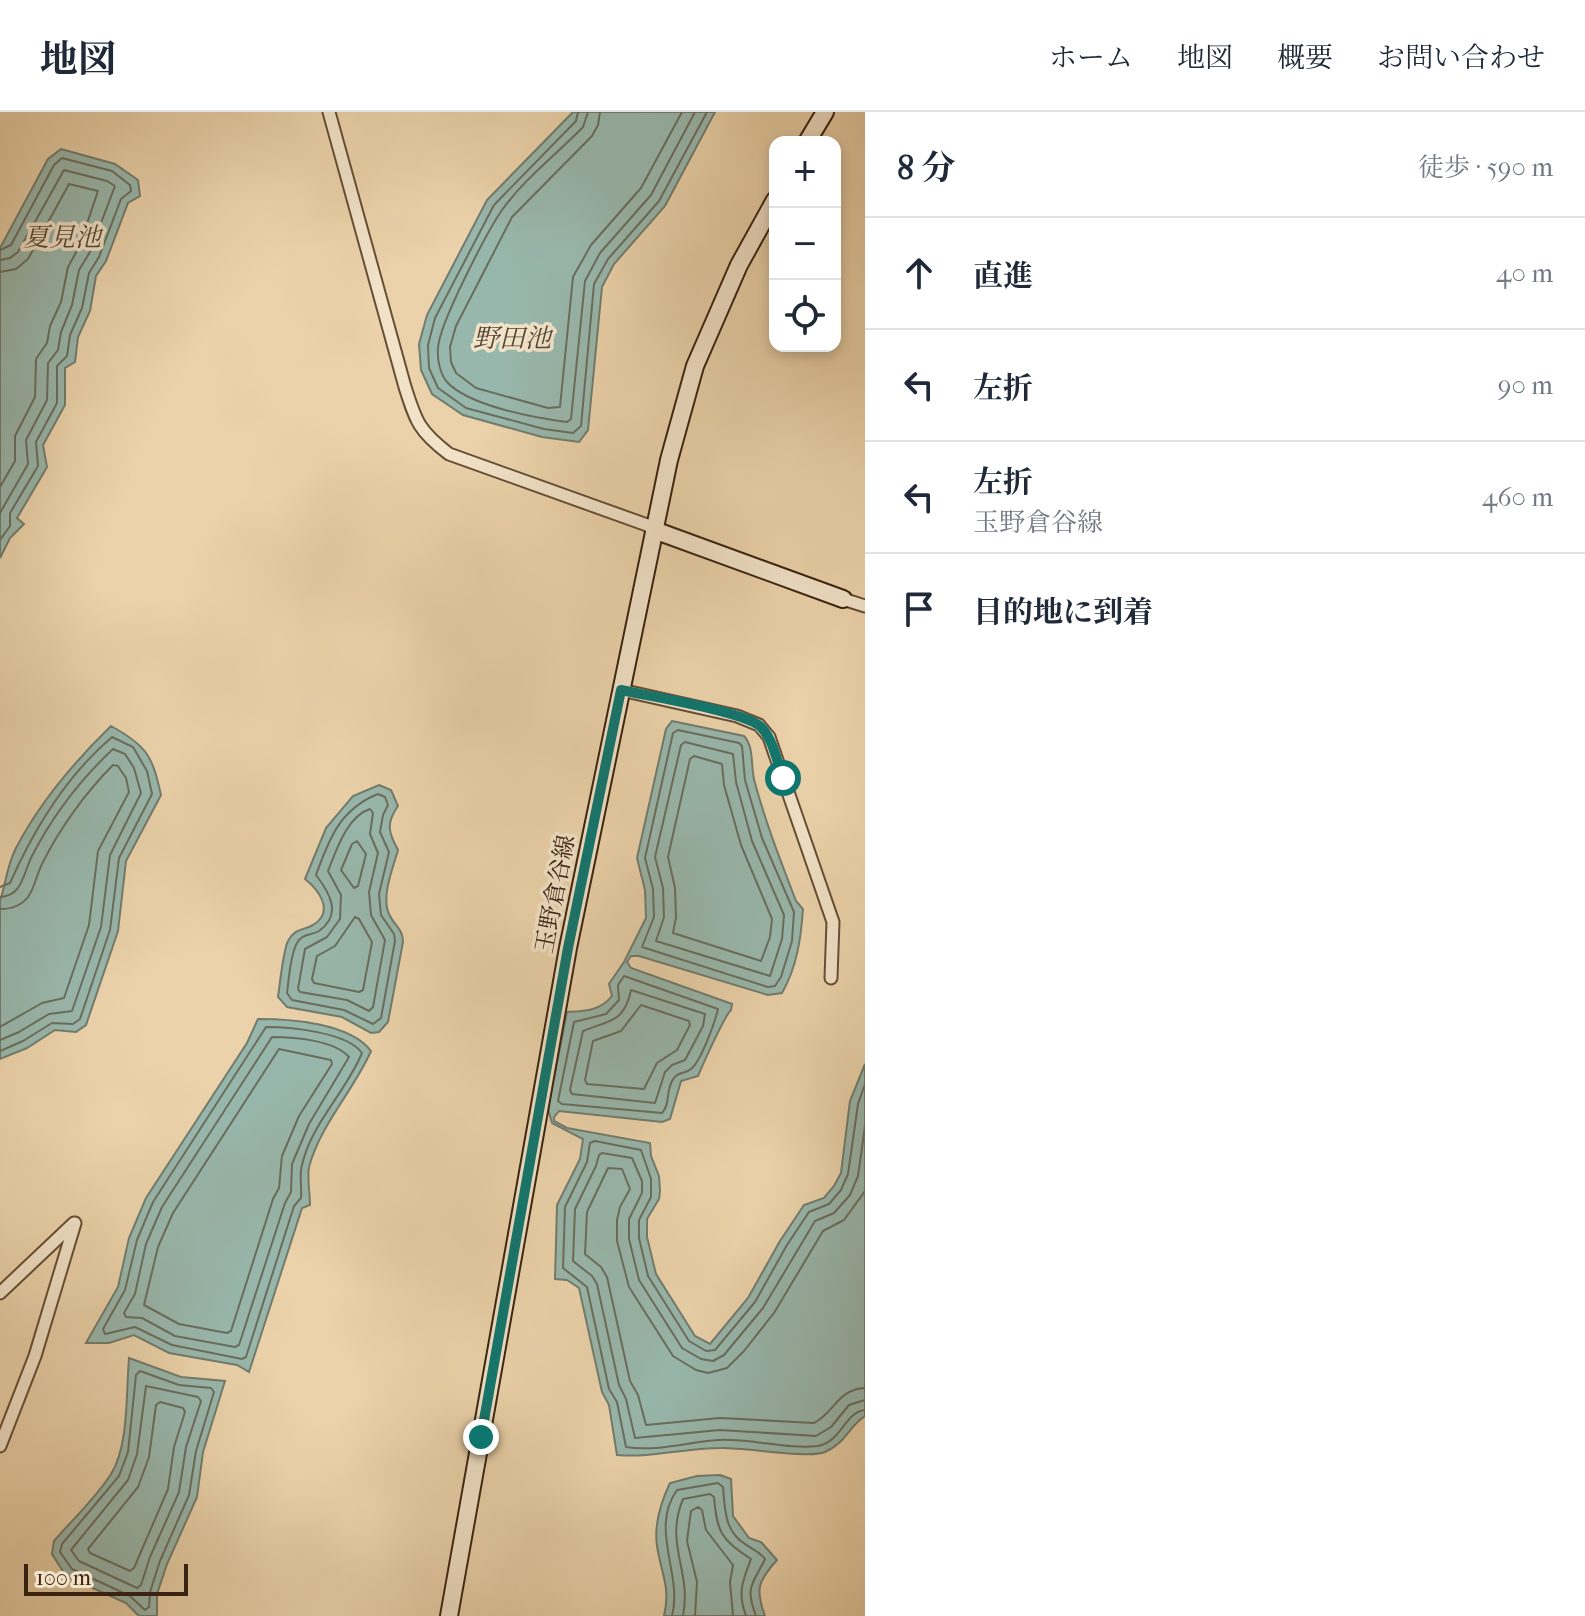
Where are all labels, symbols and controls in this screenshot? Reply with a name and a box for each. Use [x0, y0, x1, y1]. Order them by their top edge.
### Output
text: 地図 [40, 37, 116, 82]
text: ホーム [1049, 41, 1133, 74]
text: 地図 [1177, 41, 1233, 74]
text: 概要 [1277, 41, 1333, 74]
text: お問い合わせ [1377, 41, 1545, 74]
map controls [769, 136, 841, 352]
button: + [769, 136, 841, 208]
text: 8 分 [897, 148, 955, 188]
text: 徒歩 · 590 m [1418, 152, 1553, 183]
button: − [769, 208, 841, 280]
water label: 夏見池 [23, 222, 104, 253]
icon: ahead [897, 251, 941, 295]
text: 40 m [1496, 258, 1553, 289]
text: 直進 [973, 259, 1033, 294]
button: locate [769, 280, 841, 352]
water label: 野田池 [473, 323, 554, 354]
icon: left [897, 363, 941, 407]
text: 90 m [1498, 370, 1553, 401]
text: 左折 [973, 371, 1033, 406]
text: 左折 [973, 465, 1033, 500]
icon: left [897, 475, 941, 519]
text: 460 m [1482, 482, 1553, 513]
text: 玉野倉谷線 [973, 507, 1103, 538]
icon: arrive [897, 587, 941, 631]
text: 目的地に到着 [973, 595, 1153, 630]
route start [765, 760, 801, 796]
street label: 玉野倉谷線 [530, 832, 580, 956]
route end [463, 1419, 499, 1455]
scale bar [24, 1560, 188, 1596]
text: 100 m [36, 1565, 91, 1591]

